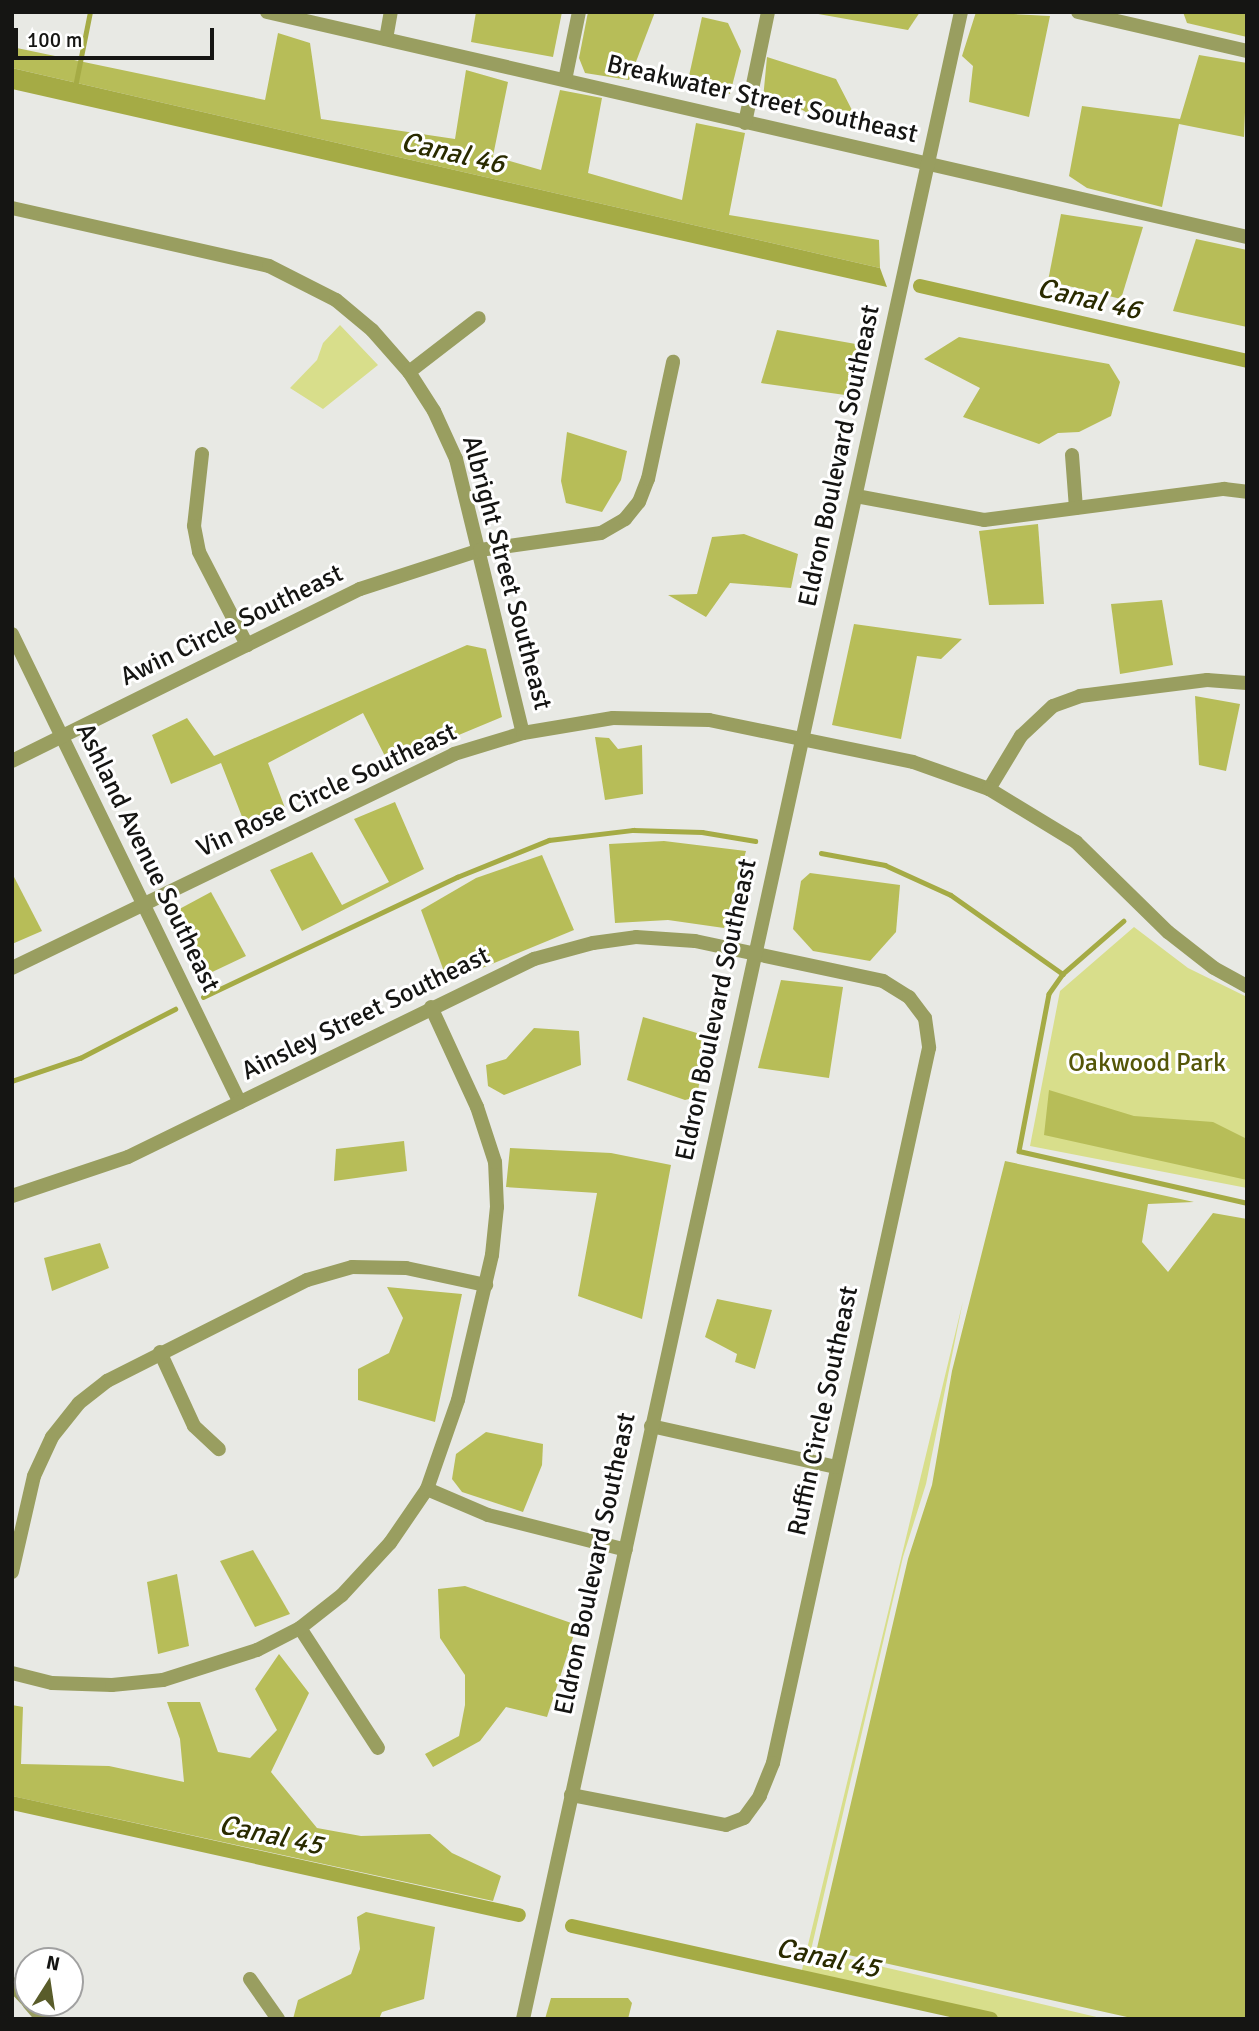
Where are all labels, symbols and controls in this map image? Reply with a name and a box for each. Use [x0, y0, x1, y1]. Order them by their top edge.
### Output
scale bar [18, 14, 217, 58]
text: 100 m [27, 27, 82, 53]
street label: Breakwater Street Southeast [604, 49, 920, 151]
water label: Canal 46 [398, 125, 508, 181]
water label: Canal 46 [1034, 271, 1144, 327]
street label: Eldron Boulevard Southeast [793, 302, 887, 610]
street label: Albright Street Southeast [454, 433, 558, 713]
street label: Awin Circle Southeast [116, 559, 348, 693]
street label: Vin Rose Circle Southeast [192, 717, 462, 865]
street label: Ashland Avenue Southeast [68, 719, 226, 997]
street label: Eldron Boulevard Southeast [670, 856, 764, 1164]
street label: Ainsley Street Southeast [237, 940, 495, 1088]
park label: Oakwood Park [1068, 1048, 1226, 1080]
street label: Ruffin Circle Southeast [782, 1283, 866, 1539]
street label: Eldron Boulevard Southeast [549, 1410, 643, 1718]
water label: Canal 45 [216, 1808, 326, 1862]
water label: Canal 45 [773, 1931, 883, 1985]
north arrow [14, 1947, 84, 2017]
text: N [44, 1950, 62, 1977]

